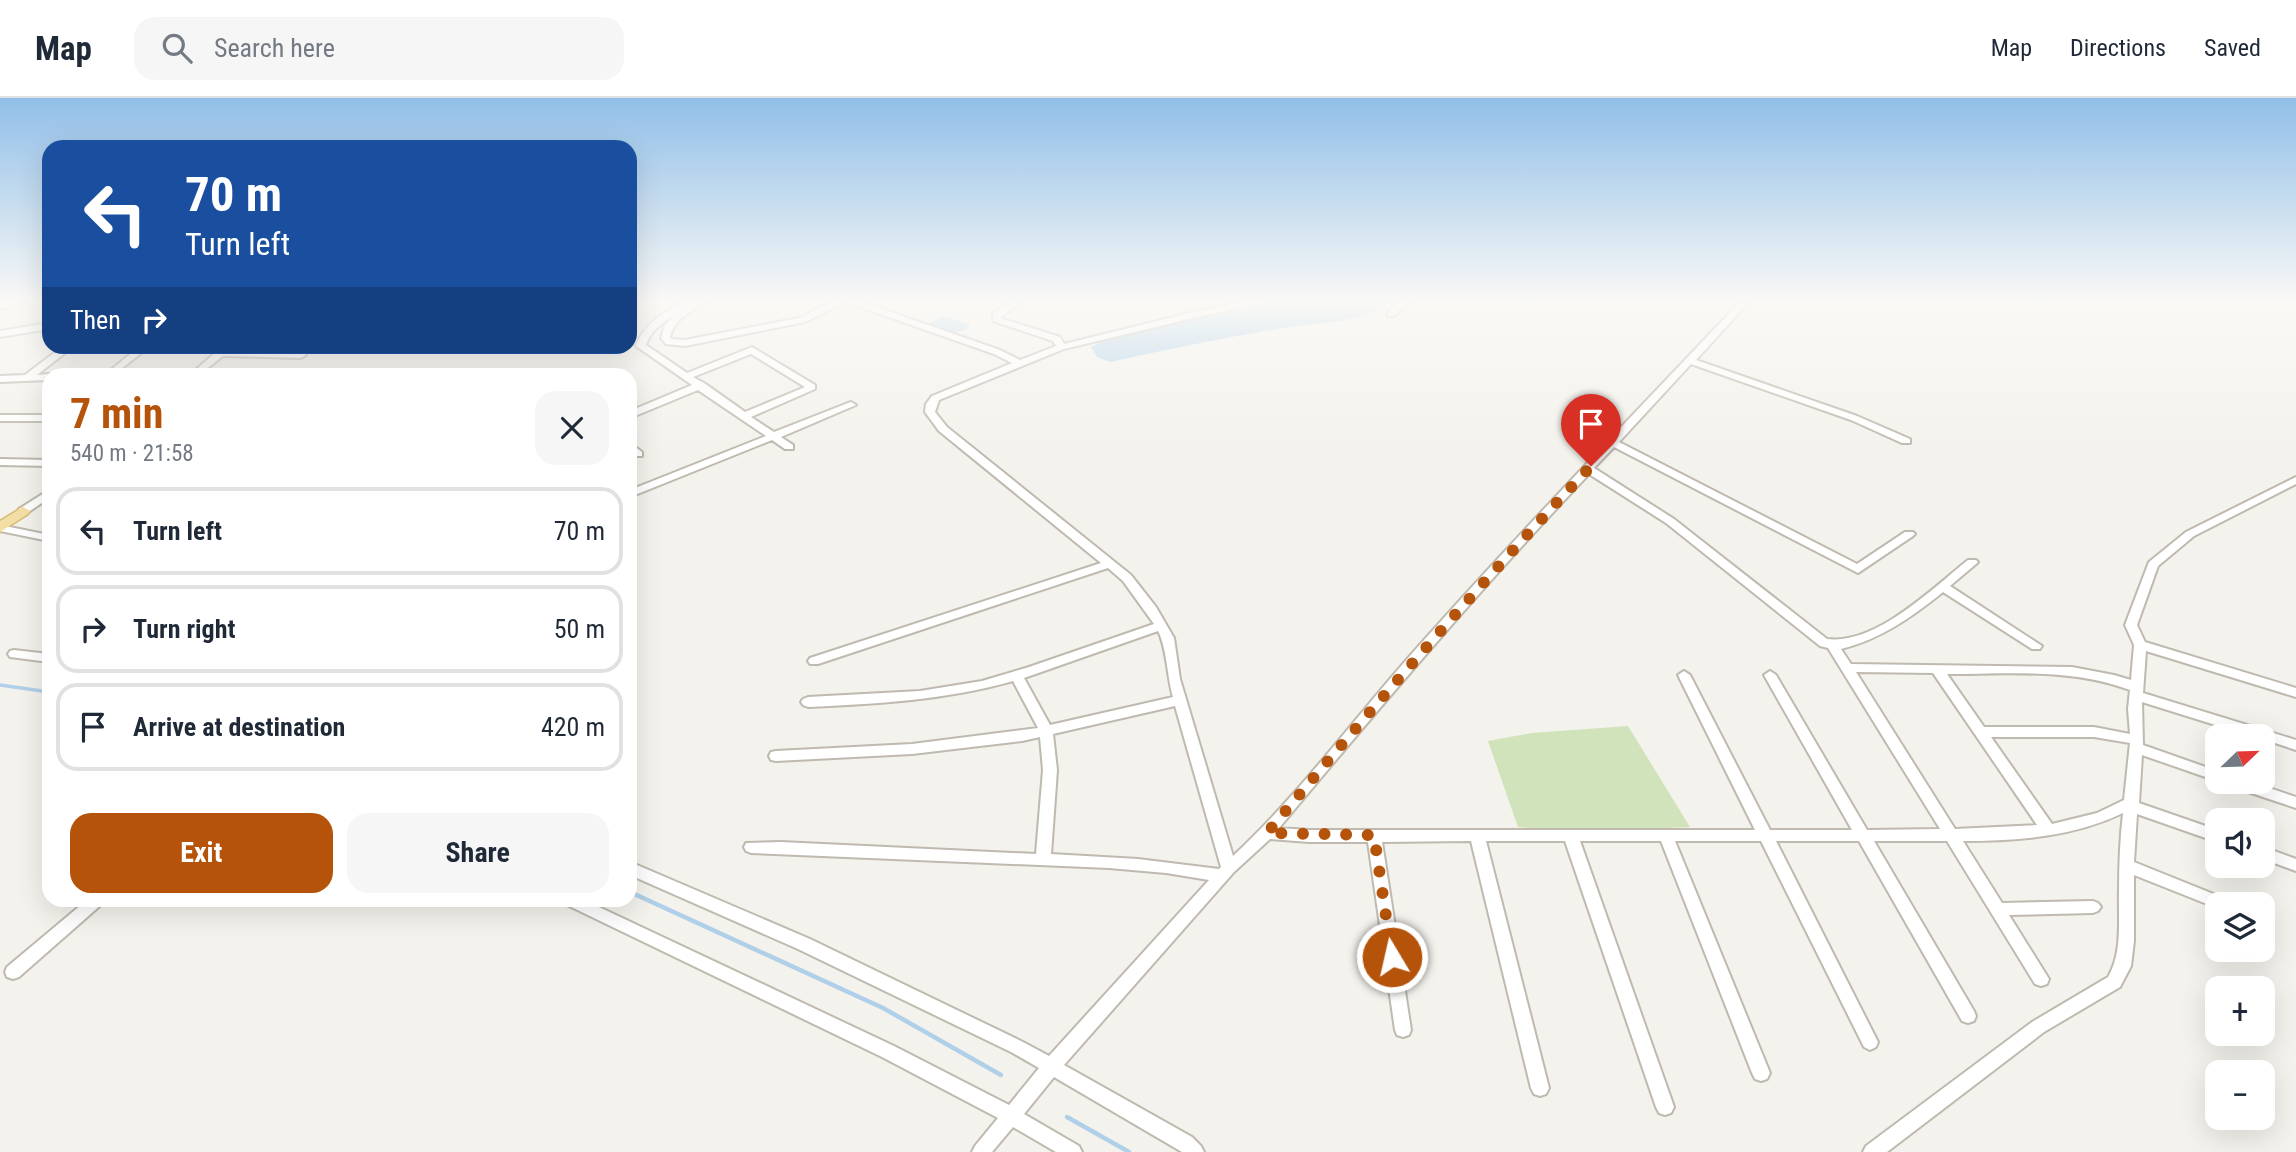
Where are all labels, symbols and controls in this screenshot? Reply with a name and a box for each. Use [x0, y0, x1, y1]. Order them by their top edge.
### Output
search box [134, 17, 624, 80]
text: Map [35, 29, 92, 68]
icon: search [158, 29, 196, 67]
text: Search here [214, 33, 335, 63]
text: Map [1991, 34, 2032, 62]
text: Directions [2070, 34, 2166, 62]
text: Saved [2204, 34, 2261, 62]
text: 70 m [185, 166, 282, 223]
icon: left [70, 168, 161, 259]
text: Turn left [185, 225, 290, 263]
icon: right [135, 301, 173, 339]
text: Then [70, 305, 121, 335]
text: 7 min [70, 389, 163, 438]
button: close [535, 391, 609, 465]
pin [1561, 394, 1621, 466]
icon: arrive [1572, 405, 1610, 443]
text: 540 m · 21:58 [70, 440, 194, 467]
icon: left [74, 512, 112, 550]
text: Turn left [133, 516, 222, 546]
text: 70 m [554, 516, 605, 546]
icon: right [74, 610, 112, 648]
text: Turn right [133, 614, 235, 644]
text: 50 m [554, 614, 605, 644]
icon: arrive [74, 708, 112, 746]
text: Arrive at destination [133, 712, 345, 742]
text: 420 m [541, 712, 605, 742]
north arrow [2205, 724, 2275, 794]
map controls [2205, 724, 2275, 1130]
button: sound [2205, 808, 2275, 878]
button: Exit [70, 813, 333, 893]
button: Share [347, 813, 609, 893]
button: layers [2205, 892, 2275, 962]
position arrow [1355, 920, 1429, 994]
button: + [2205, 976, 2275, 1046]
button: − [2205, 1060, 2275, 1130]

